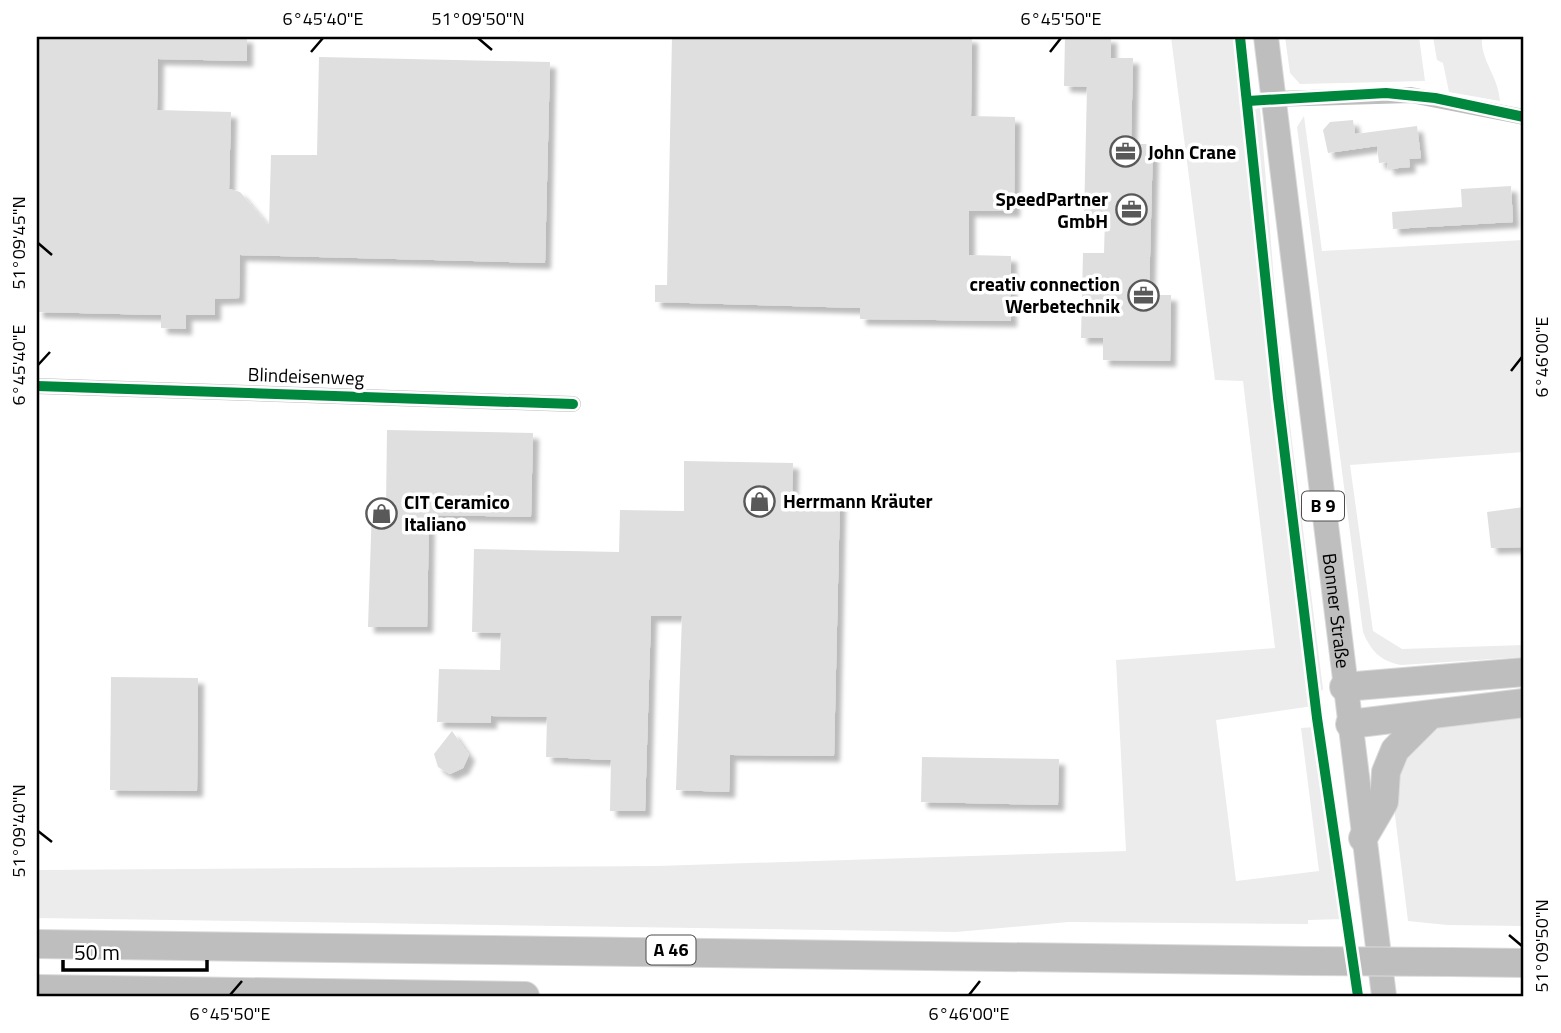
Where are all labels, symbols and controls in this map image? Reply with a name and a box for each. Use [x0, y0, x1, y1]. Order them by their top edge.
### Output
text: 6°45'40"E [283, 5, 363, 32]
text: 51°09'50"N [431, 5, 525, 32]
text: 6°45'50"E [1021, 5, 1101, 32]
office icon: John Crane [1108, 135, 1142, 169]
place label: John Crane [1148, 137, 1237, 166]
place label: SpeedPartner GmbH [995, 184, 1108, 235]
office icon: SpeedPartner GmbH [1114, 193, 1148, 227]
text: 51°09'45"N [5, 196, 32, 290]
place label: creativ connection Werbetechnik [969, 269, 1120, 320]
office icon: creativ connection Werbetechnik [1126, 278, 1160, 312]
text: 6°46'00"E [1528, 317, 1555, 397]
text: 6°45'40"E [5, 325, 32, 405]
street label: Blindeisenweg [247, 359, 365, 392]
shop icon: Herrmann Kräuter [743, 484, 777, 518]
place label: Herrmann Kräuter [783, 486, 933, 515]
place label: CIT Ceramico Italiano [404, 487, 510, 538]
road number: B 9 [1302, 492, 1344, 520]
shop icon: CIT Ceramico Italiano [364, 496, 398, 530]
street label: Bonner Straße [1316, 551, 1359, 670]
text: 51°09'40"N [5, 784, 32, 878]
text: 51°09'50"N [1528, 899, 1555, 993]
scale bar [63, 928, 206, 972]
text: 50 m [74, 936, 120, 968]
road number: A 46 [646, 936, 696, 965]
text: 6°45'50"E [190, 1000, 270, 1027]
text: 6°46'00"E [929, 1000, 1009, 1027]

